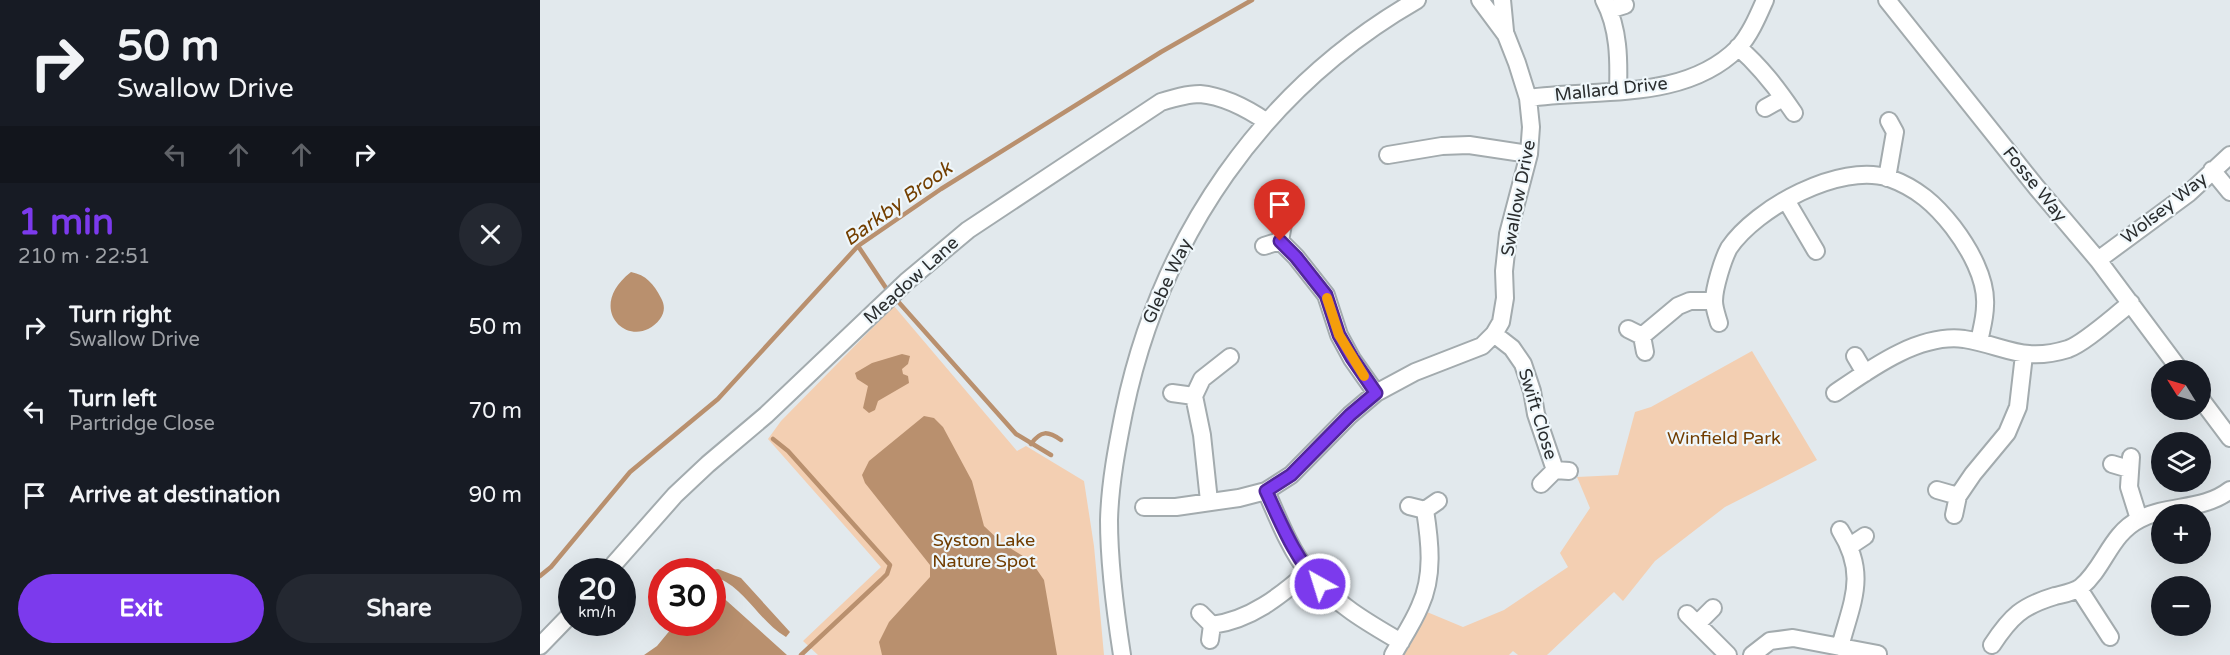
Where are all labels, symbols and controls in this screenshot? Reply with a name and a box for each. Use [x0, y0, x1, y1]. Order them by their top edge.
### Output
text: 50 m [117, 21, 219, 72]
icon: right [18, 24, 96, 102]
text: Swallow Drive [117, 72, 294, 105]
street label: Mallard Drive [1553, 72, 1669, 106]
icon: left [159, 138, 192, 171]
icon: ahead [222, 138, 255, 171]
icon: ahead [285, 138, 318, 171]
icon: right [348, 138, 381, 171]
street label: Swallow Drive [1496, 138, 1540, 258]
street label: Fosse Way [1998, 142, 2072, 226]
water label: Barkby Brook [839, 155, 959, 251]
street label: Wolsey Way [2117, 167, 2212, 248]
pin [1254, 179, 1305, 241]
icon: arrive [1263, 188, 1296, 221]
text: 1 min [18, 201, 114, 244]
button: close [459, 203, 522, 266]
street label: Meadow Lane [859, 232, 963, 328]
street label: Glebe Way [1138, 235, 1196, 327]
text: 210 m · 22:51 [18, 245, 150, 269]
text: Turn right [69, 302, 171, 328]
icon: right [18, 311, 51, 344]
text: 50 m [468, 314, 522, 340]
text: Swallow Drive [69, 328, 200, 352]
north arrow [2151, 360, 2211, 420]
map controls [2151, 360, 2211, 636]
street label: Swift Close [1514, 366, 1562, 462]
text: Turn left [69, 386, 157, 412]
icon: left [18, 395, 51, 428]
text: 70 m [468, 398, 522, 424]
text: Partridge Close [69, 412, 215, 436]
park label: Winfield Park [1667, 427, 1781, 449]
button: layers [2151, 432, 2211, 492]
icon: arrive [18, 479, 51, 512]
text: Arrive at destination [69, 482, 280, 508]
text: 90 m [468, 482, 522, 508]
button: + [2151, 504, 2211, 564]
park label: Syston Lake Nature Spot [932, 529, 1036, 572]
position arrow [1288, 552, 1352, 616]
speed limit sign: 30 [648, 558, 726, 636]
text: 20 [578, 571, 616, 608]
button: Exit [18, 574, 264, 643]
button: Share [276, 574, 522, 643]
button: − [2151, 576, 2211, 636]
text: km/h [578, 603, 616, 621]

